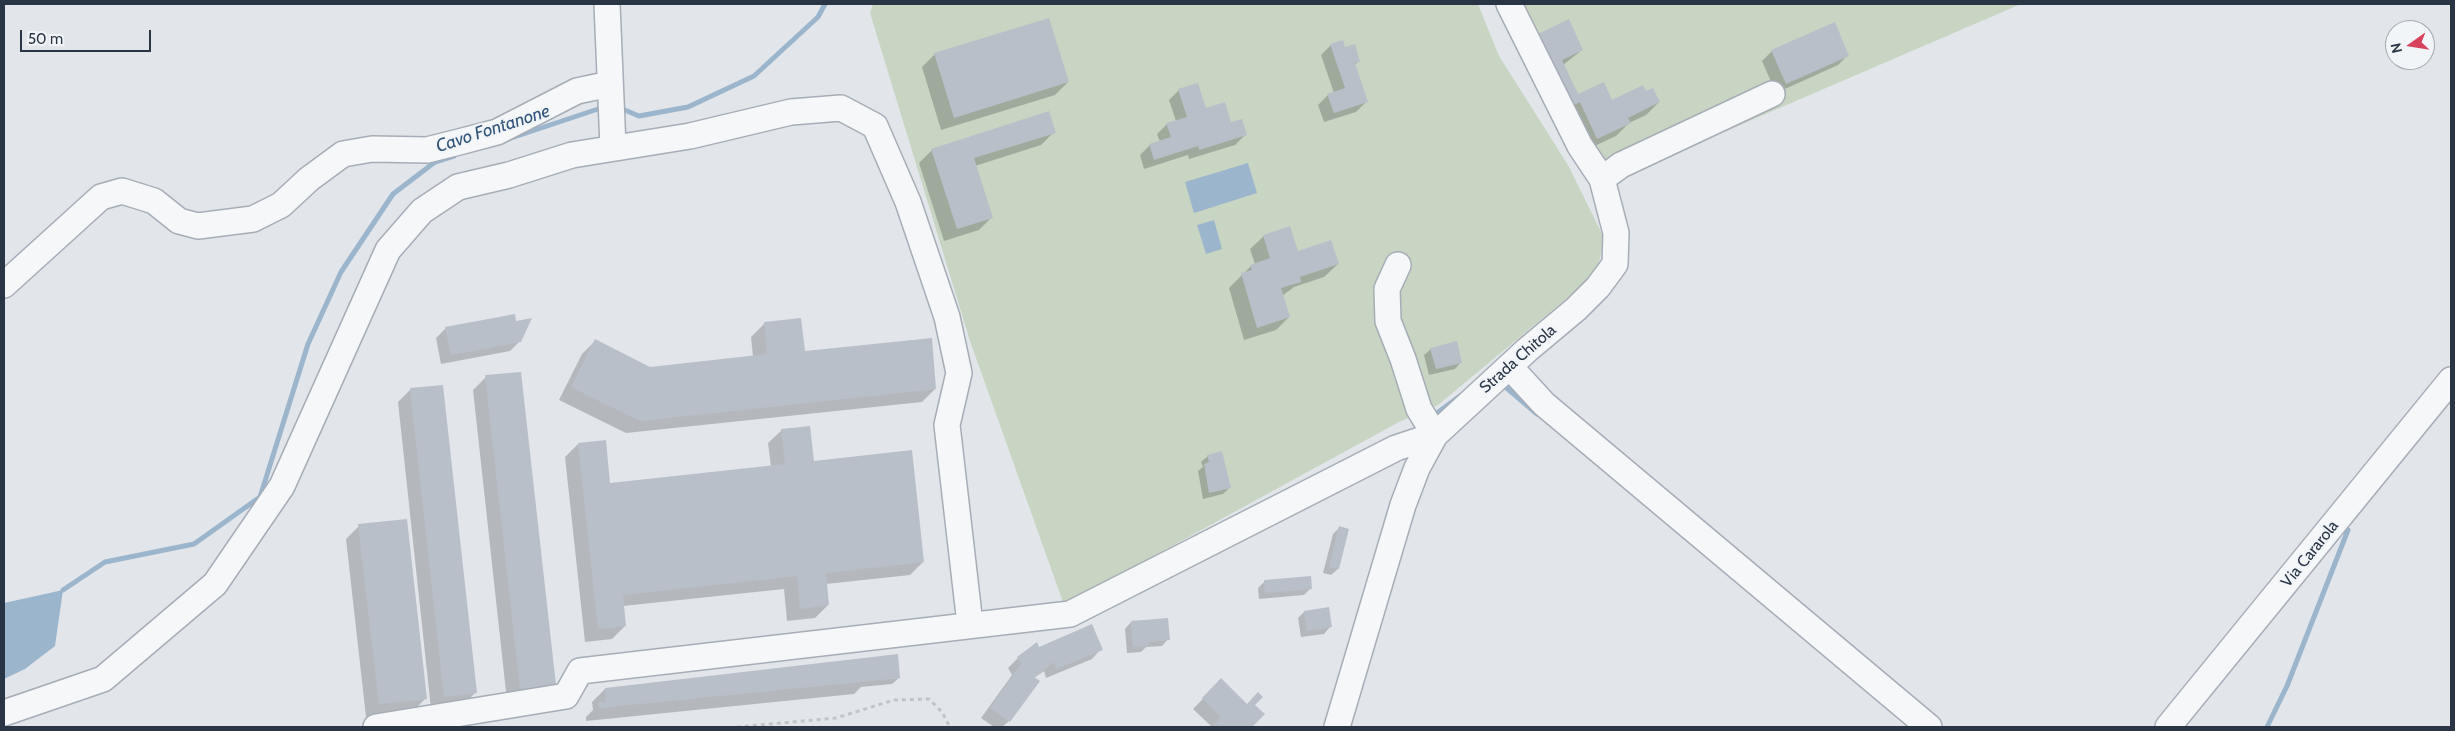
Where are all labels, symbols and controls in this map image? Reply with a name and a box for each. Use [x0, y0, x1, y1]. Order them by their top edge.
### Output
scale bar [22, 20, 154, 52]
north arrow [2385, 20, 2435, 70]
text: 50 m [28, 30, 63, 48]
text: N [2386, 41, 2406, 55]
water label: Cavo Fontanone [433, 100, 553, 158]
street label: Strada Chitola [1476, 321, 1560, 397]
street label: Via Cararola [2277, 517, 2343, 591]

